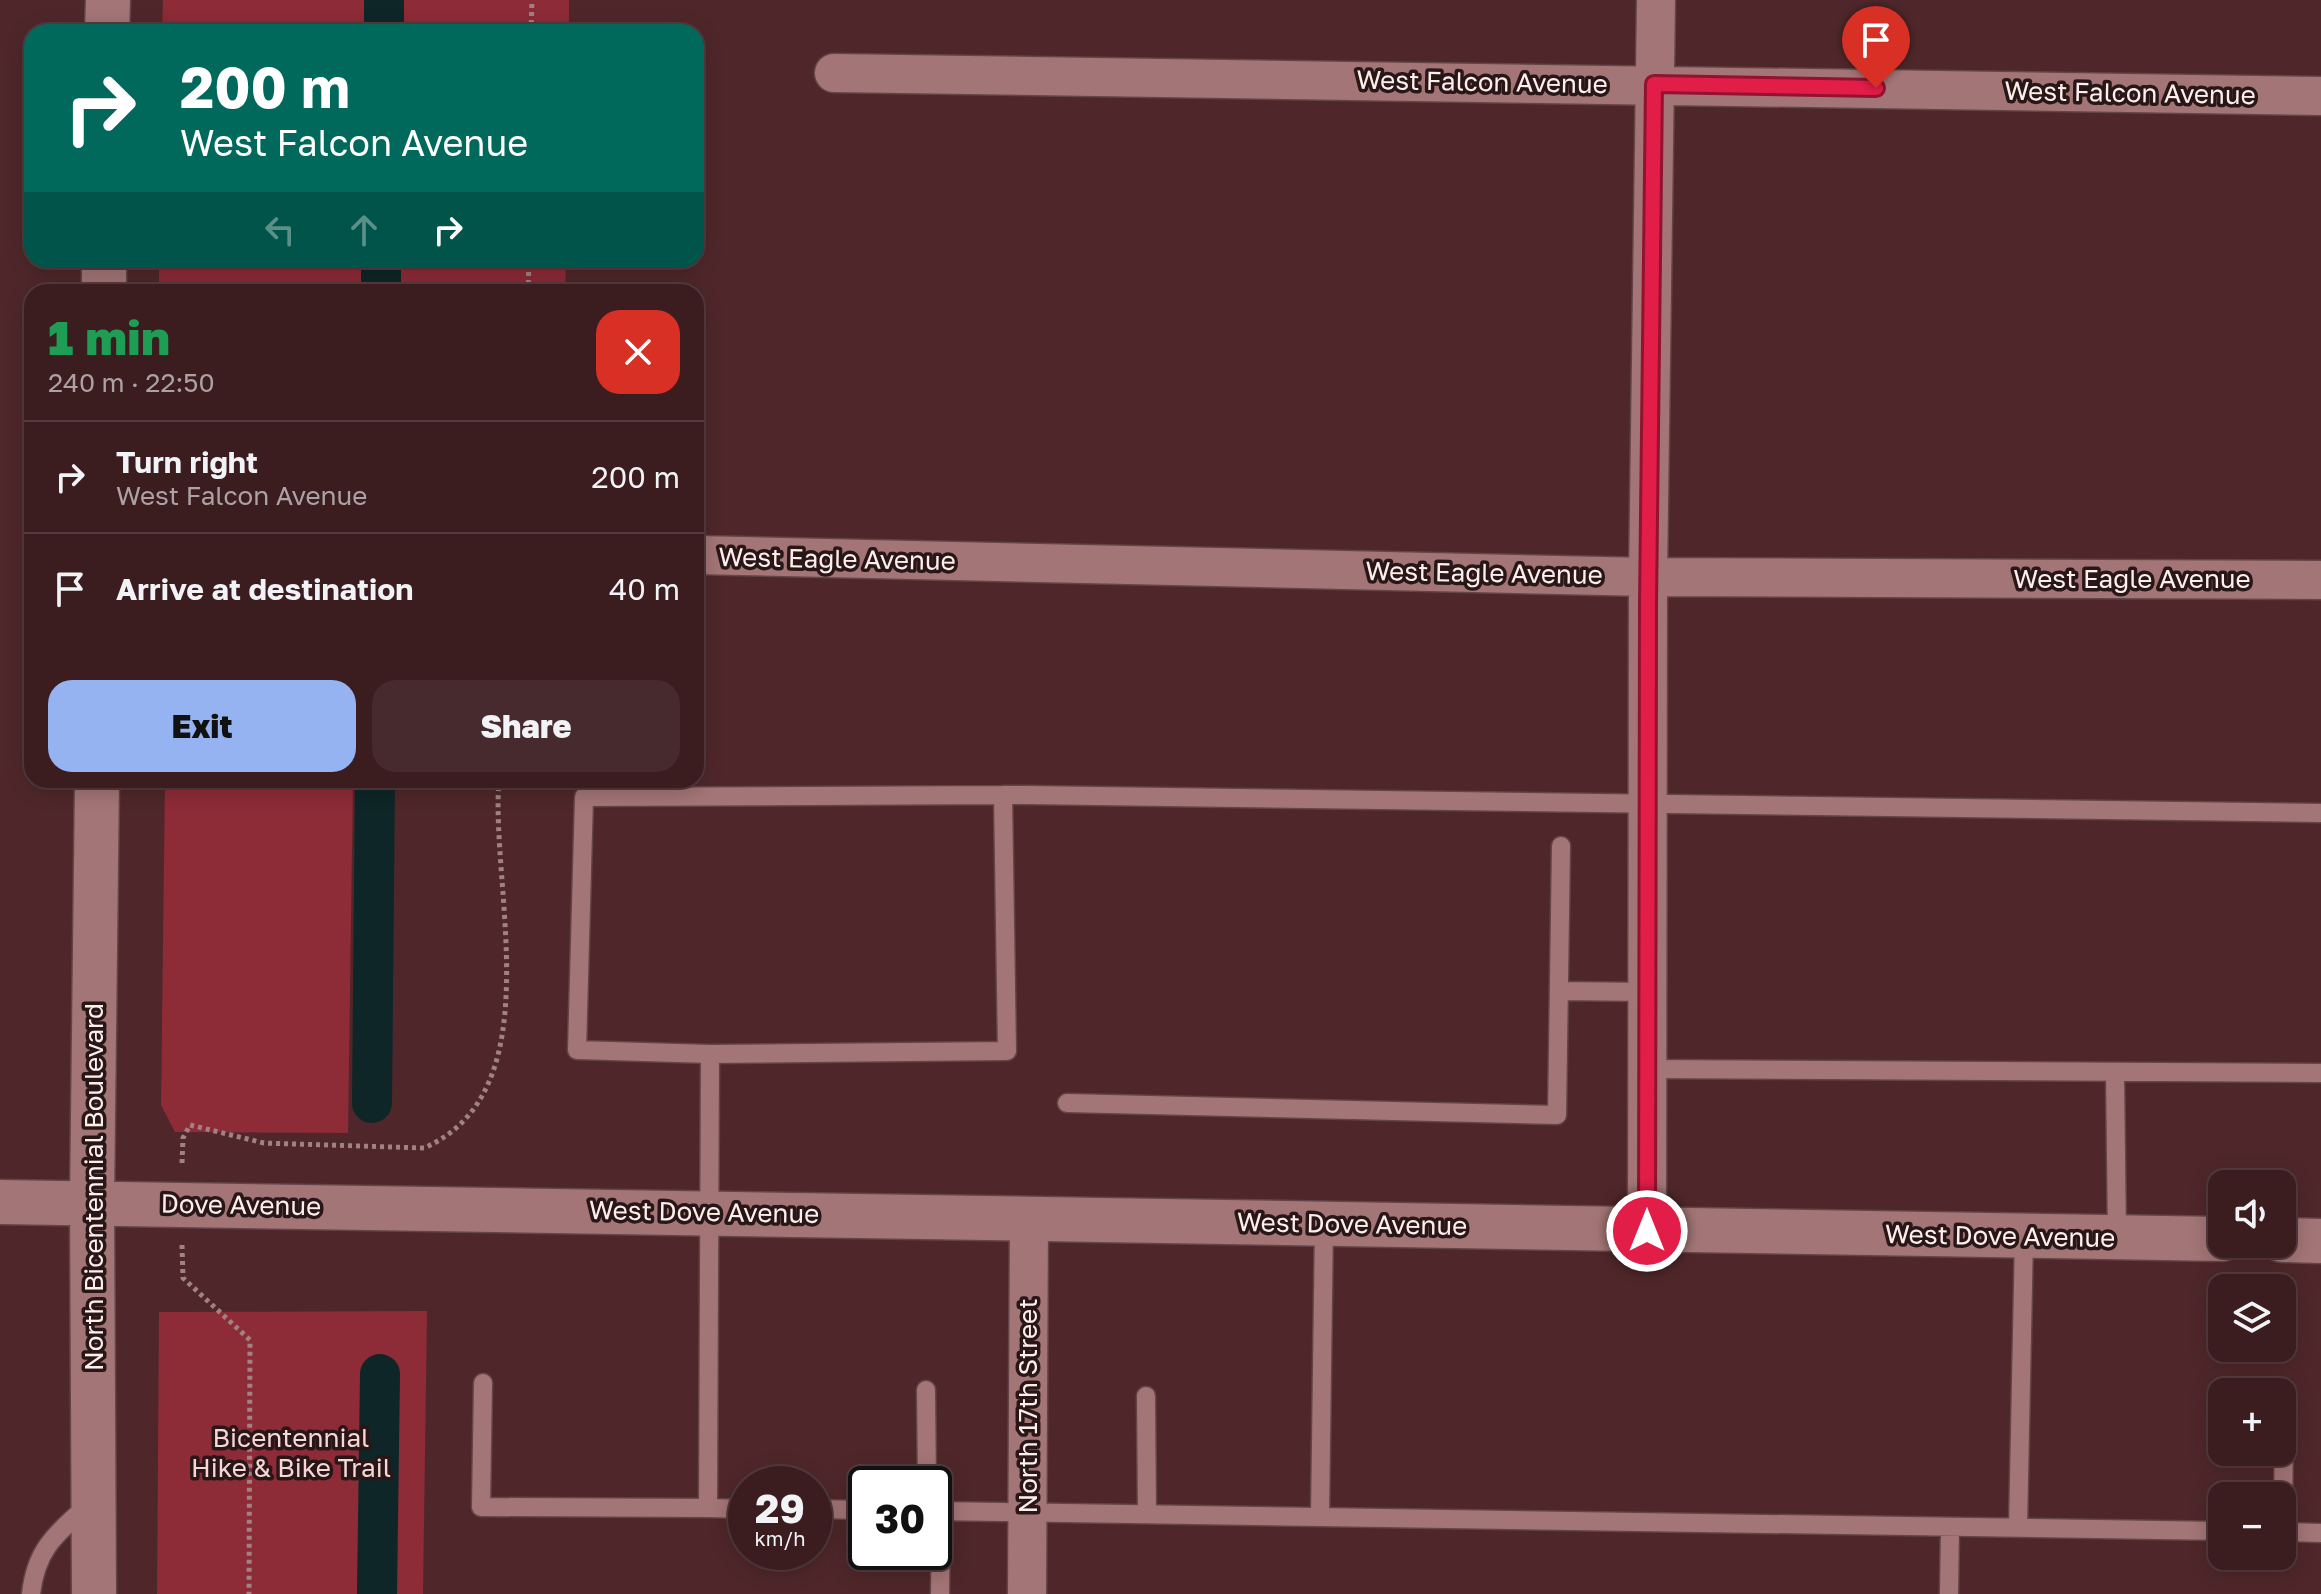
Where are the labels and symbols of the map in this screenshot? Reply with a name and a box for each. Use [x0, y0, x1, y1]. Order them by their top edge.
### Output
pin [1842, 6, 1910, 88]
street label: West Falcon Avenue [1356, 64, 1608, 99]
street label: West Falcon Avenue [2004, 75, 2256, 110]
street label: West Eagle Avenue [718, 541, 956, 576]
street label: West Eagle Avenue [1365, 555, 1603, 590]
street label: West Eagle Avenue [2013, 563, 2251, 594]
street label: North Bicentennial Boulevard [78, 1003, 109, 1371]
street label: Dove Avenue [160, 1188, 322, 1221]
position arrow [1605, 1189, 1689, 1273]
street label: West Dove Avenue [589, 1194, 819, 1229]
street label: West Dove Avenue [1237, 1206, 1467, 1241]
street label: West Dove Avenue [1885, 1218, 2115, 1253]
street label: North 17th Street [1012, 1298, 1043, 1514]
park label: Bicentennial Hike & Bike Trail [191, 1422, 391, 1483]
speed limit sign: 30 [848, 1466, 952, 1570]

